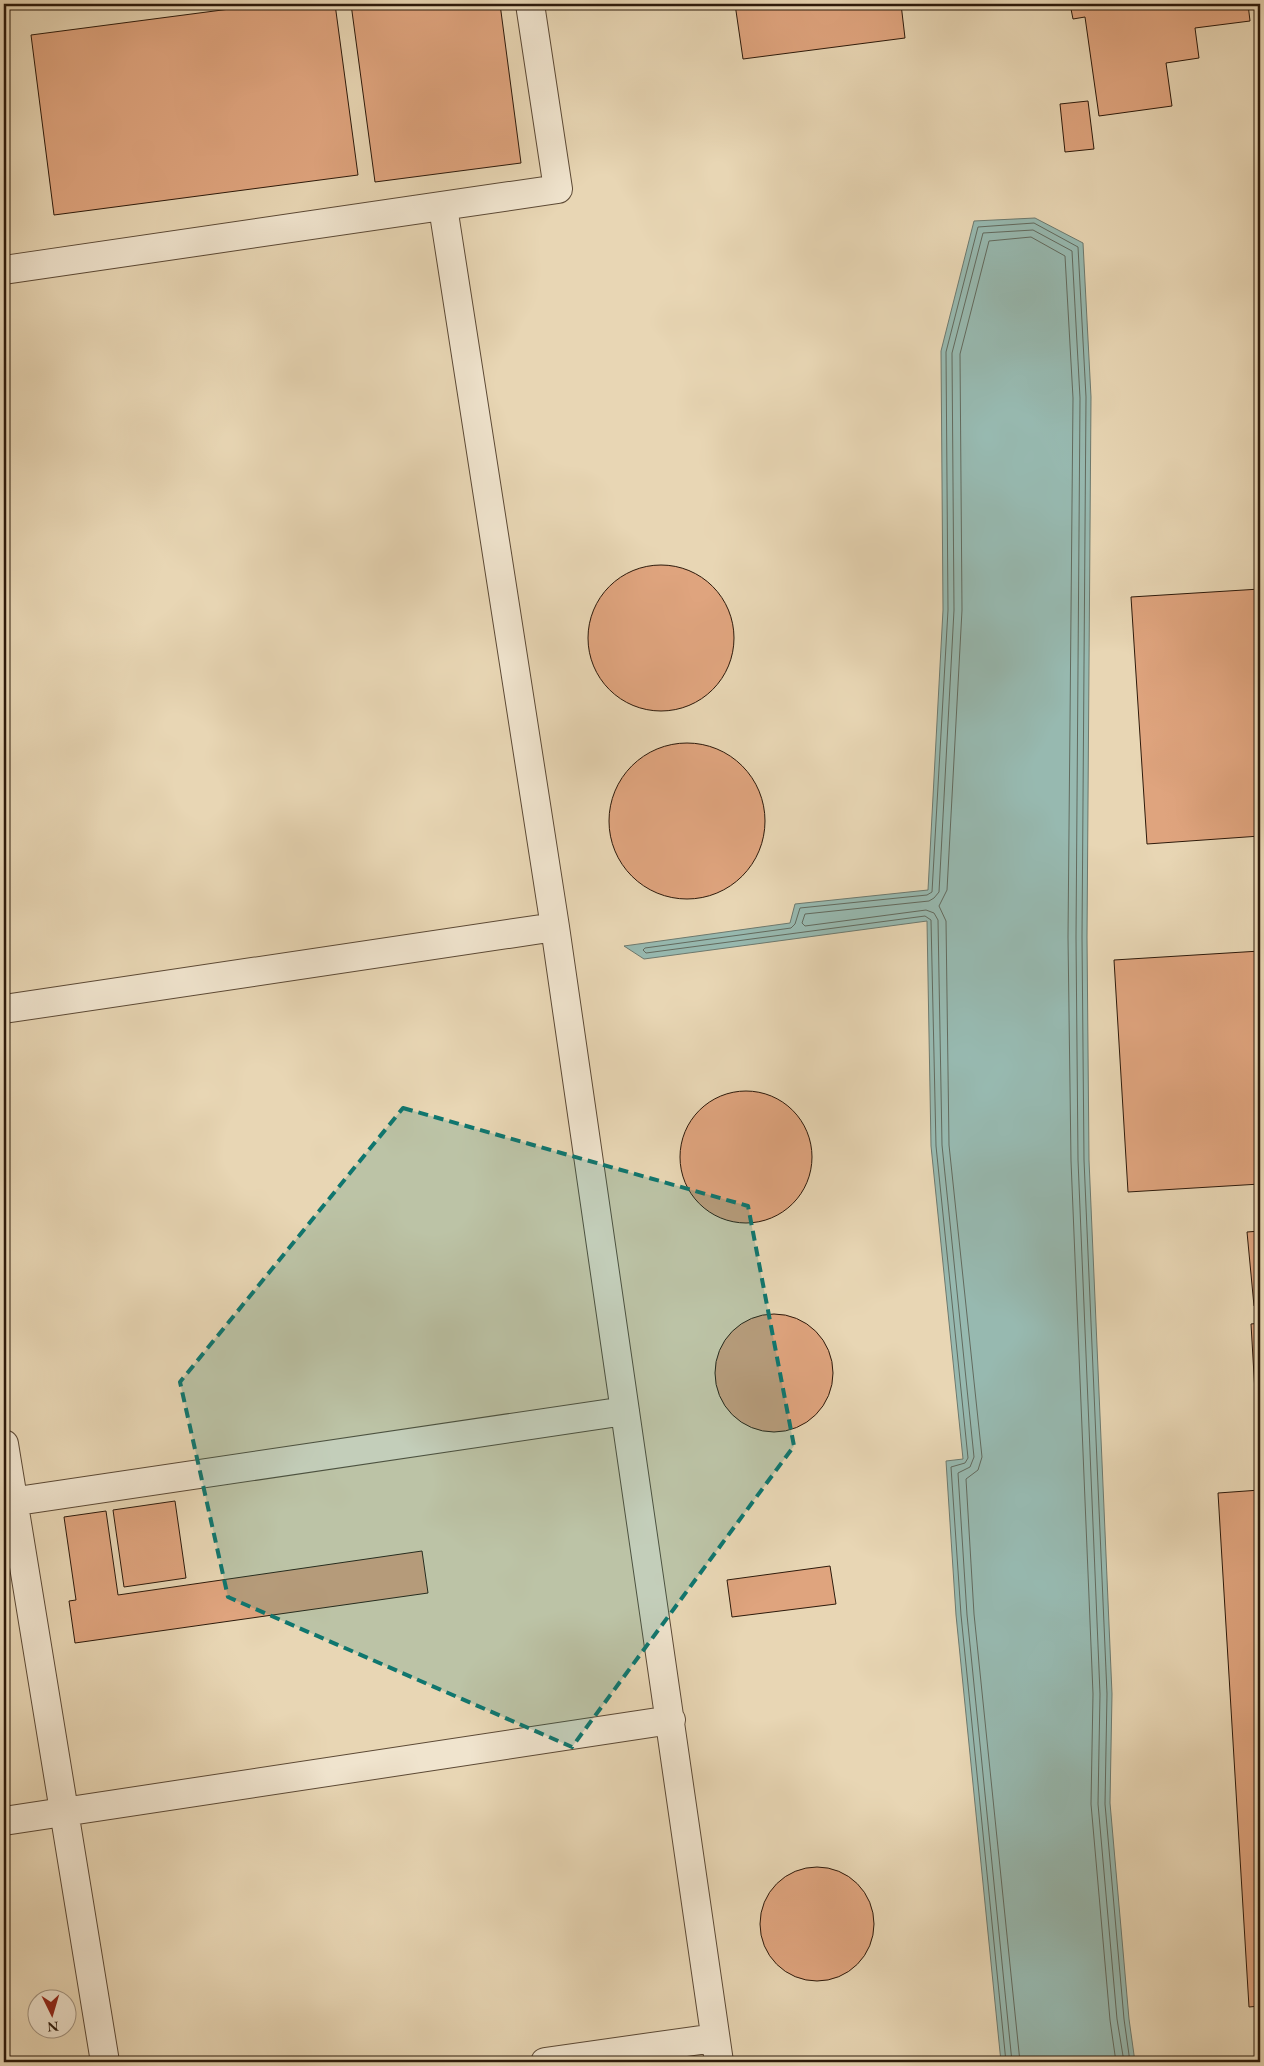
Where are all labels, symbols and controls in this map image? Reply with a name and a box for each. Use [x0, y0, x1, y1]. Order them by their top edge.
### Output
north arrow [28, 1988, 78, 2038]
text: N [46, 2017, 60, 2036]

